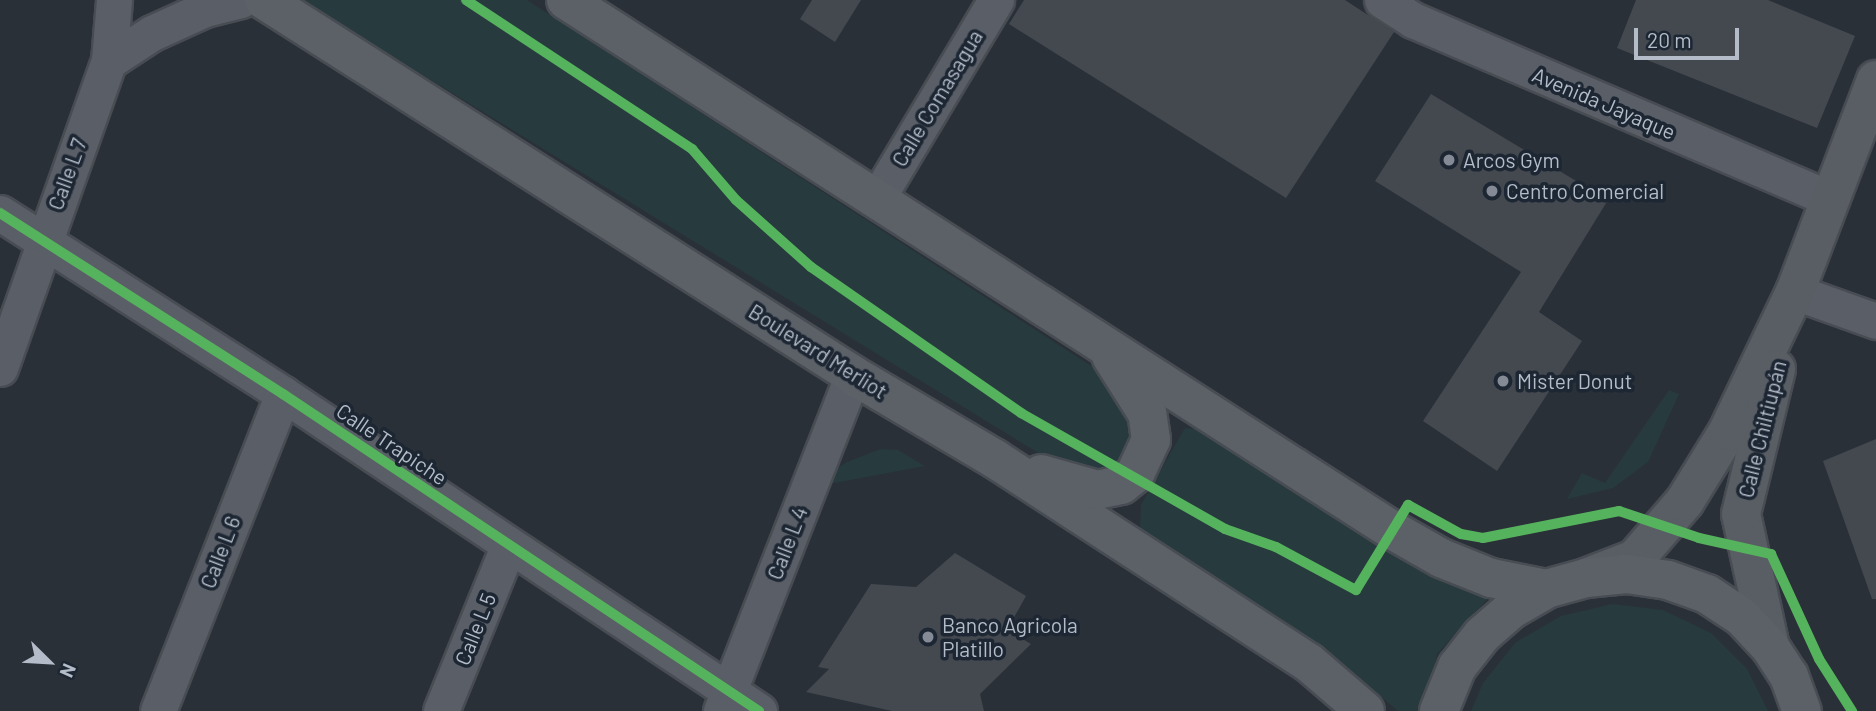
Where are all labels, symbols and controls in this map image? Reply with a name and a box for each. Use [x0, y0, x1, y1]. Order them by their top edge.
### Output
scale bar [1638, 14, 1743, 58]
street label: Calle Comasagua [886, 25, 988, 171]
text: 20 m [1647, 27, 1692, 52]
street label: Avenida Jayaque [1529, 62, 1679, 144]
street label: Calle L 7 [42, 135, 92, 213]
place label: Arcos Gym [1463, 147, 1560, 173]
marker: Arcos Gym [1441, 152, 1457, 168]
place label: Centro Comercial [1506, 178, 1664, 204]
marker: Centro Comercial [1484, 183, 1500, 199]
street label: Boulevard Merliot [744, 298, 892, 404]
street label: Calle Chiltiupán [1733, 358, 1791, 500]
place label: Mister Donut [1517, 368, 1632, 394]
marker: Mister Donut [1495, 373, 1511, 389]
street label: Calle Trapiche [332, 398, 452, 490]
street label: Calle L 4 [762, 503, 812, 583]
street label: Calle L 6 [195, 512, 245, 592]
street label: Calle L 5 [449, 589, 501, 669]
place label: Banco Agricola Platillo [942, 612, 1078, 662]
north arrow [14, 627, 84, 697]
marker: Banco Agricola Platillo [920, 629, 936, 645]
text: N [56, 660, 82, 681]

